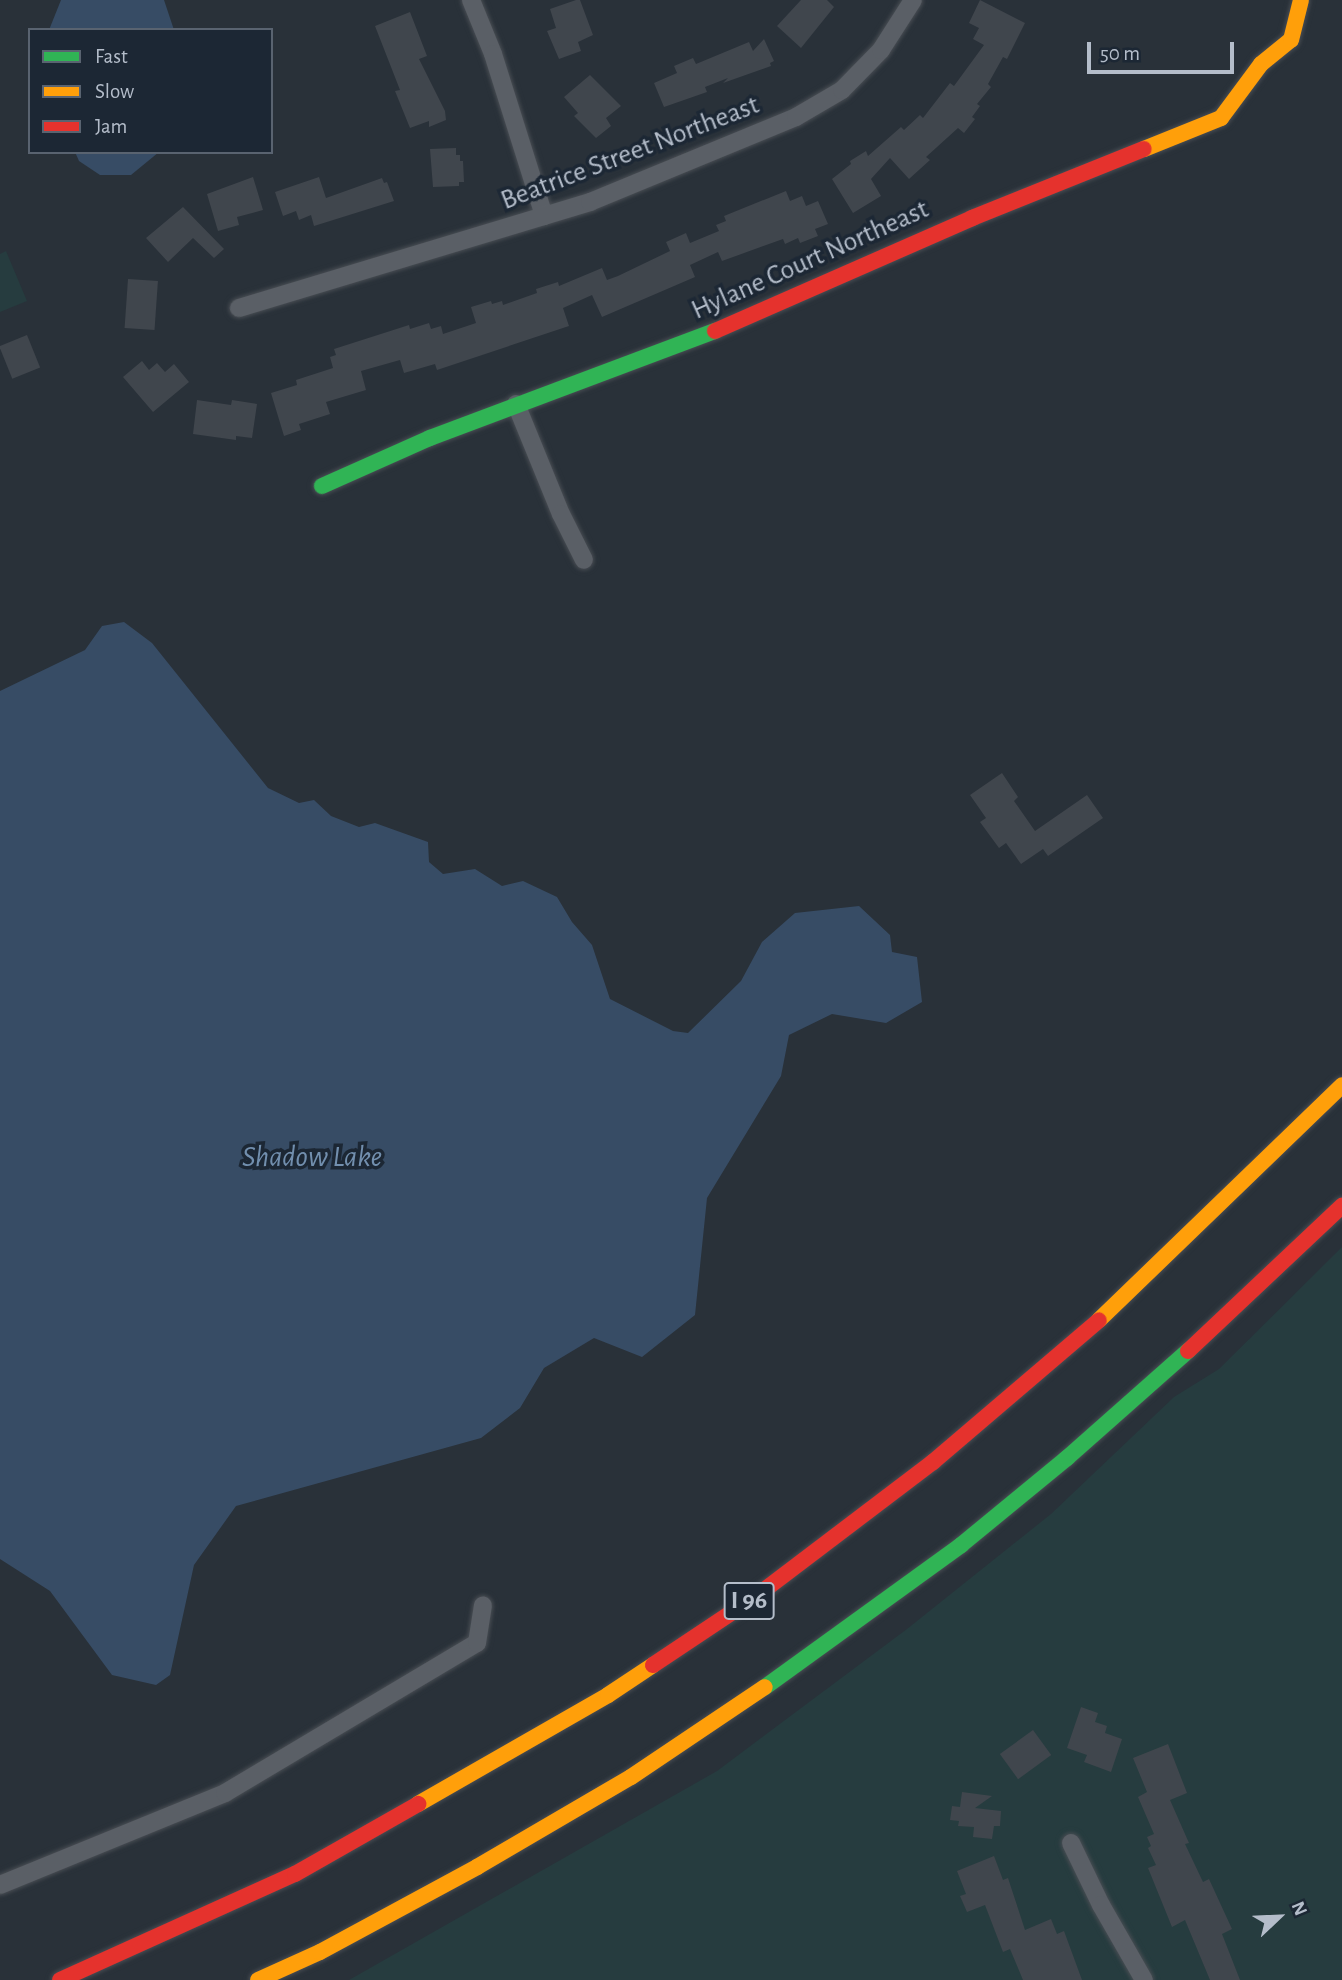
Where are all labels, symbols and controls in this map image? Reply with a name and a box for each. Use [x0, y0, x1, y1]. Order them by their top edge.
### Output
legend [28, 28, 273, 154]
scale bar [1090, 28, 1237, 72]
text: 50 m [1100, 43, 1140, 64]
text: Fast [95, 46, 128, 67]
text: Slow [95, 81, 134, 102]
street label: Beatrice Street Northeast [496, 88, 764, 218]
text: Jam [95, 116, 127, 137]
street label: Hylane Court Northeast [686, 193, 934, 327]
water label: Shadow Lake [242, 1139, 382, 1175]
road number: I 96 [723, 1578, 775, 1624]
north arrow [1244, 1882, 1314, 1952]
text: N [1287, 1899, 1310, 1918]

